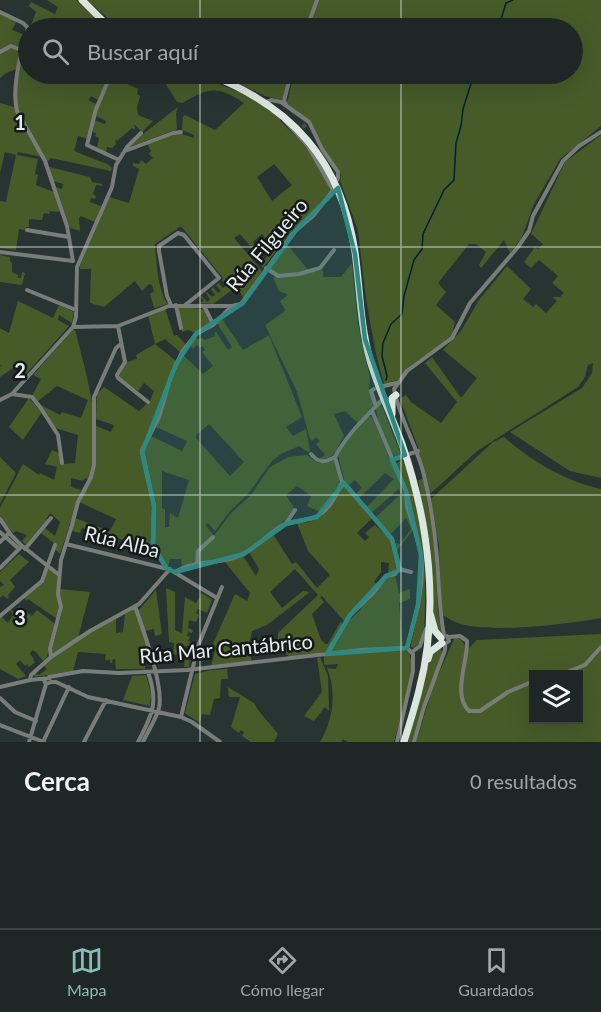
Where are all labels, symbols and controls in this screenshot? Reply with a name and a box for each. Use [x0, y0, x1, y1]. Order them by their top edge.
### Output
search box [18, 18, 583, 84]
icon: search [39, 35, 72, 68]
text: Buscar aquí [87, 38, 198, 65]
text: 1 [14, 110, 26, 134]
street label: Rúa Filgueiro [220, 193, 312, 296]
text: 2 [14, 358, 26, 382]
street label: Rúa Alba [82, 520, 163, 562]
text: 3 [14, 605, 26, 629]
street label: Rúa Mar Cantábrico [138, 628, 314, 668]
map controls [529, 670, 583, 724]
button: layers [529, 670, 583, 724]
text: Cerca [24, 765, 90, 797]
text: 0 resultados [470, 769, 577, 793]
tab: Mapa [67, 944, 106, 999]
tab: Cómo llegar [240, 944, 324, 999]
tab: Guardados [458, 944, 534, 999]

